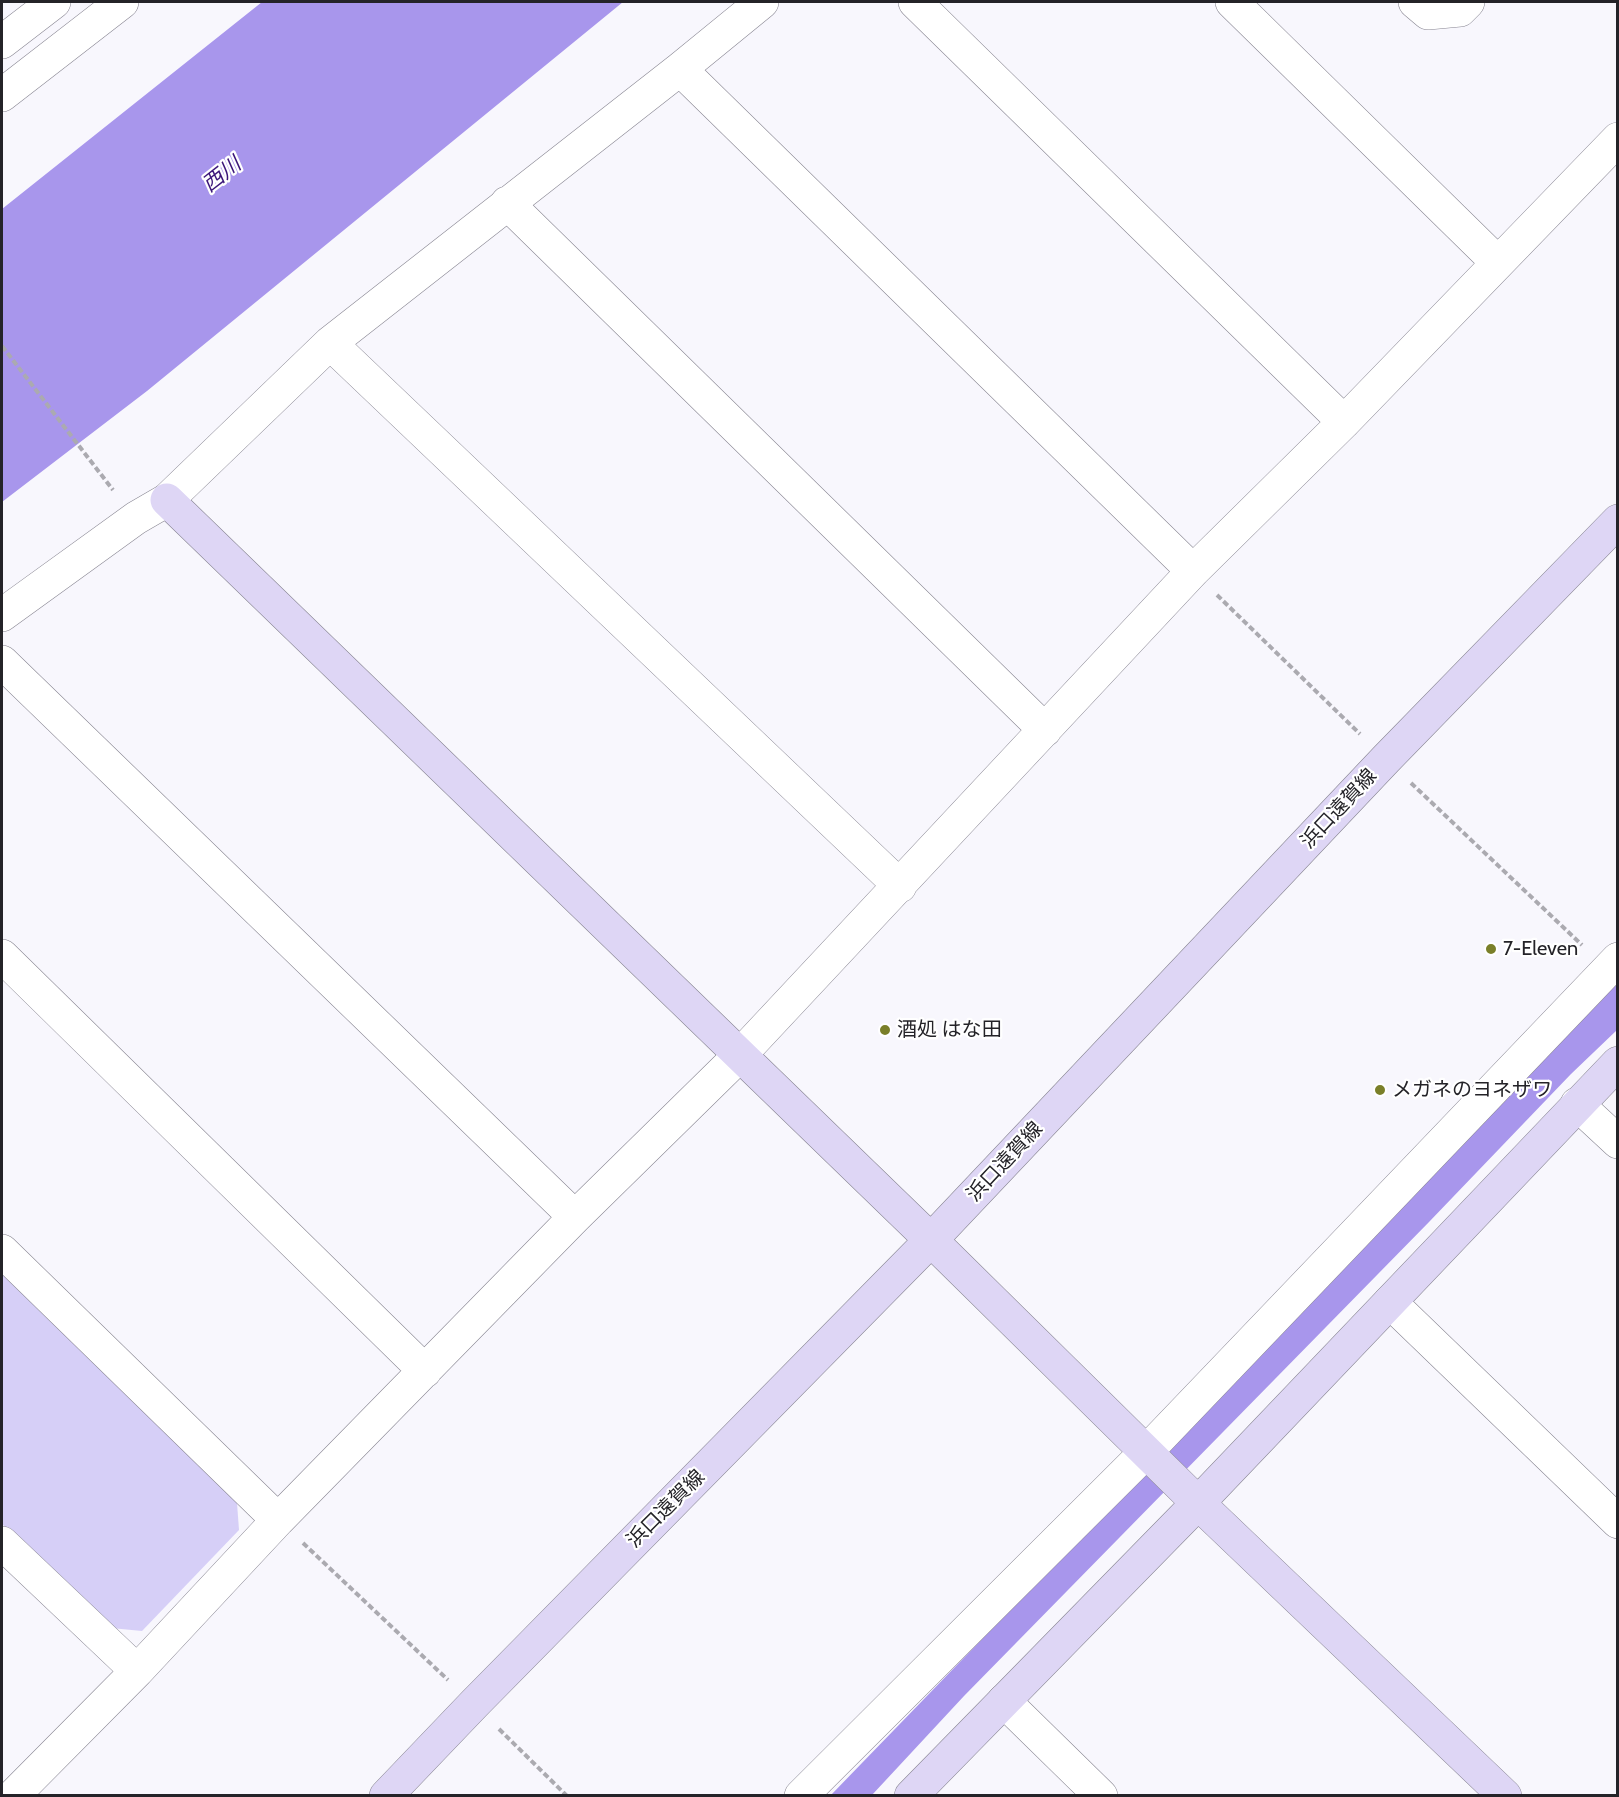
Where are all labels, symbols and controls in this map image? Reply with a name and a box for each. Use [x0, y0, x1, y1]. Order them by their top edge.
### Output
water label: 西川 [198, 152, 246, 198]
street label: 浜口遠賀線 [1296, 764, 1382, 854]
place label: 7-Eleven [1503, 937, 1578, 961]
marker: 7-Eleven [1484, 942, 1498, 956]
place label: 酒処 はな田 [897, 1018, 1001, 1042]
marker: 酒処 はな田 [878, 1023, 892, 1037]
place label: メガネのヨネザワ [1392, 1078, 1552, 1102]
marker: メガネのヨネザワ [1373, 1083, 1387, 1097]
street label: 浜口遠賀線 [962, 1117, 1048, 1207]
street label: 浜口遠賀線 [622, 1465, 710, 1553]

